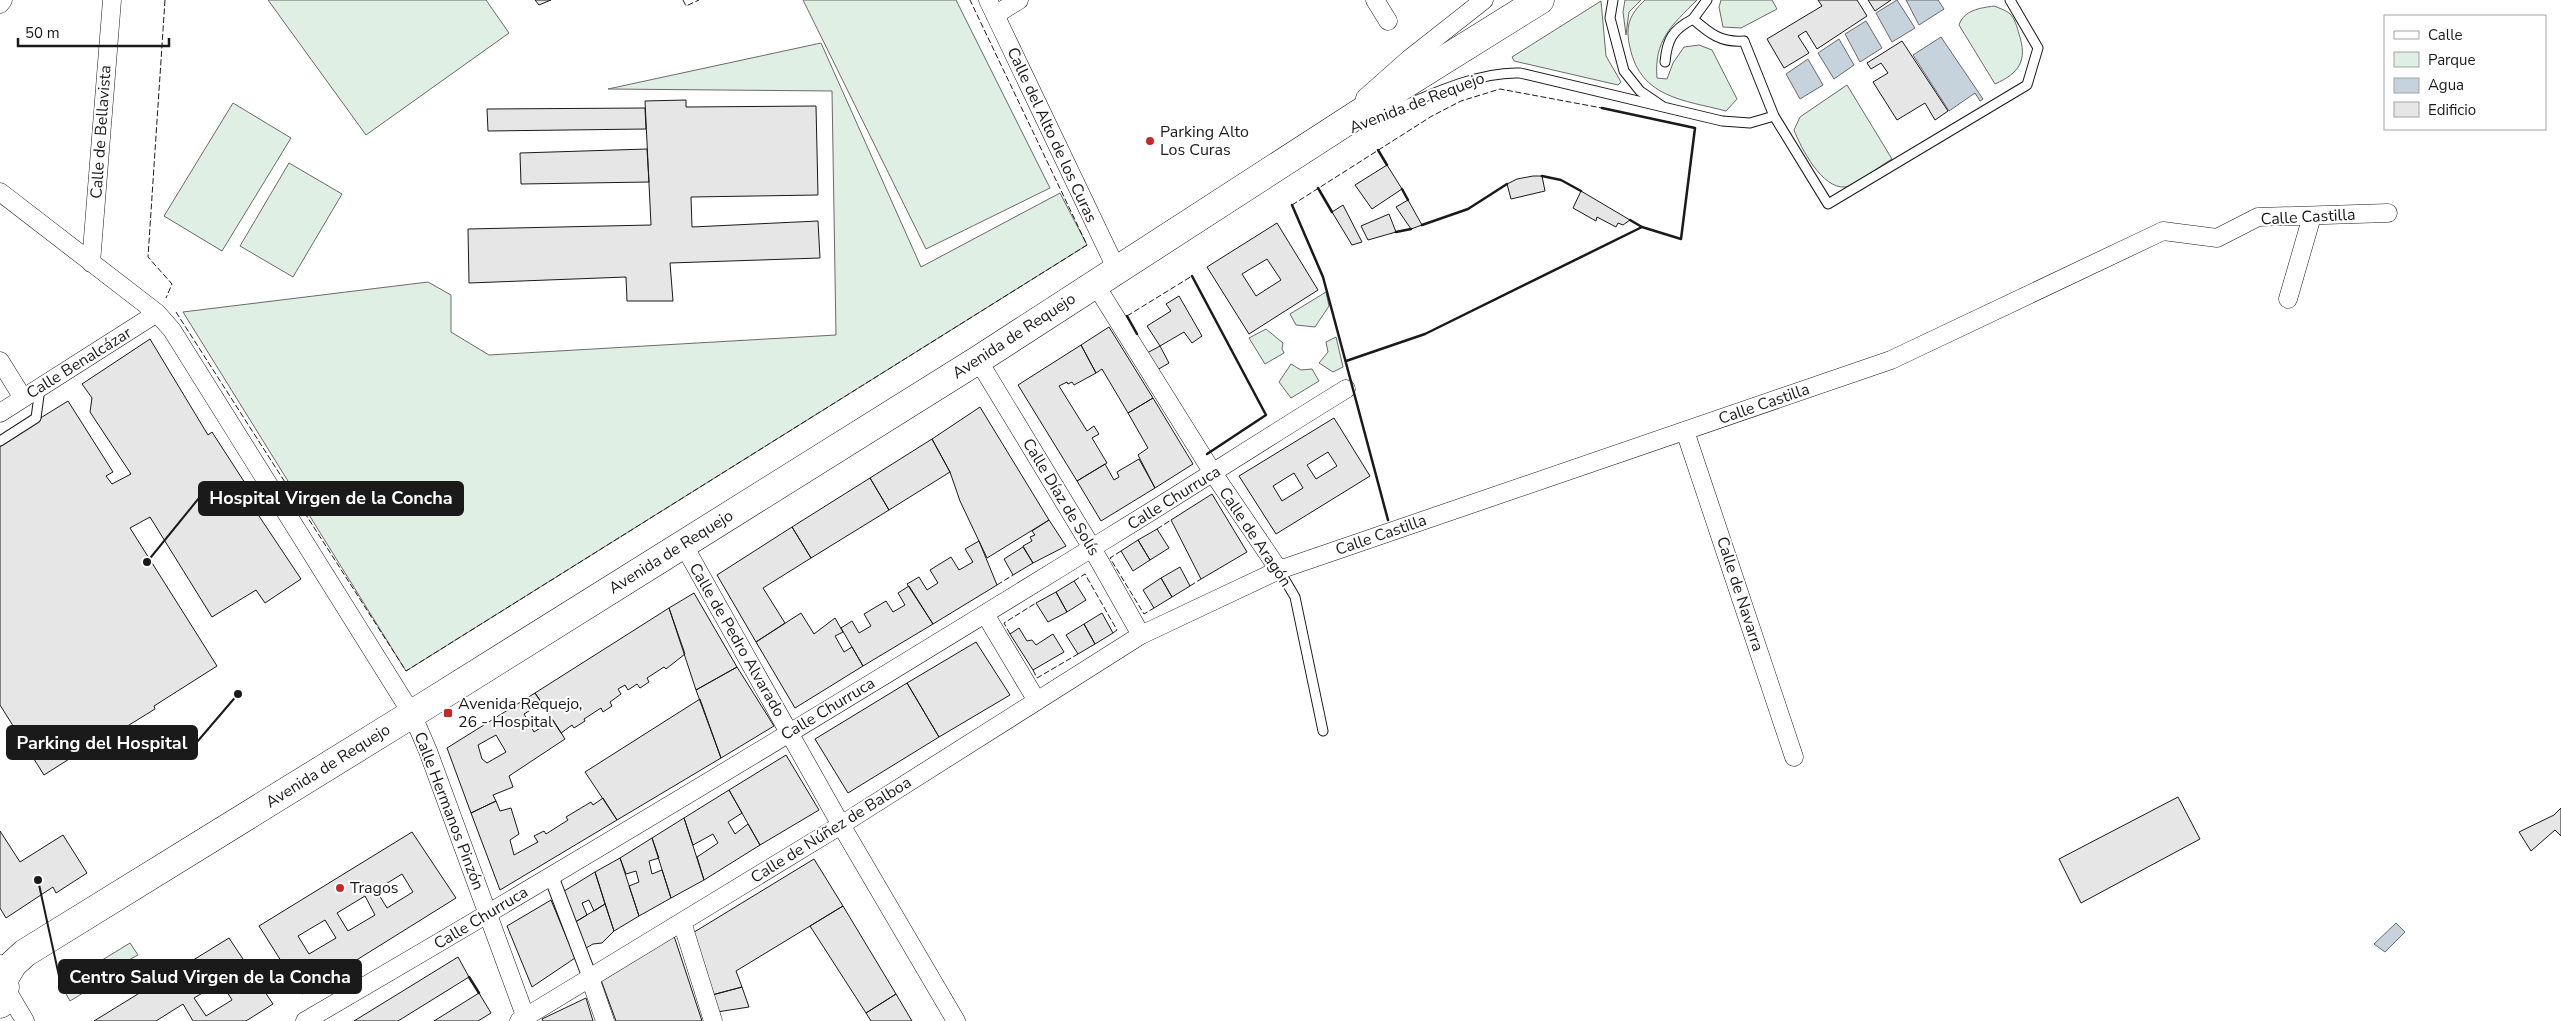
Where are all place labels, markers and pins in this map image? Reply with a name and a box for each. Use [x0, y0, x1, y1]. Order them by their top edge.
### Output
place label: Parking Alto Los Curas [1160, 121, 1249, 161]
marker: Parking Alto Los Curas [1144, 135, 1156, 147]
callout: Hospital Virgen de la Concha [199, 482, 463, 515]
place label: Avenida Requejo, 26 - Hospital [458, 693, 582, 733]
marker: Avenida Requejo, 26 - Hospital [442, 707, 454, 719]
callout: Parking del Hospital [7, 726, 197, 759]
place label: Tragos [350, 877, 399, 899]
marker: Tragos [334, 882, 346, 894]
callout: Centro Salud Virgen de la Concha [59, 960, 361, 993]

